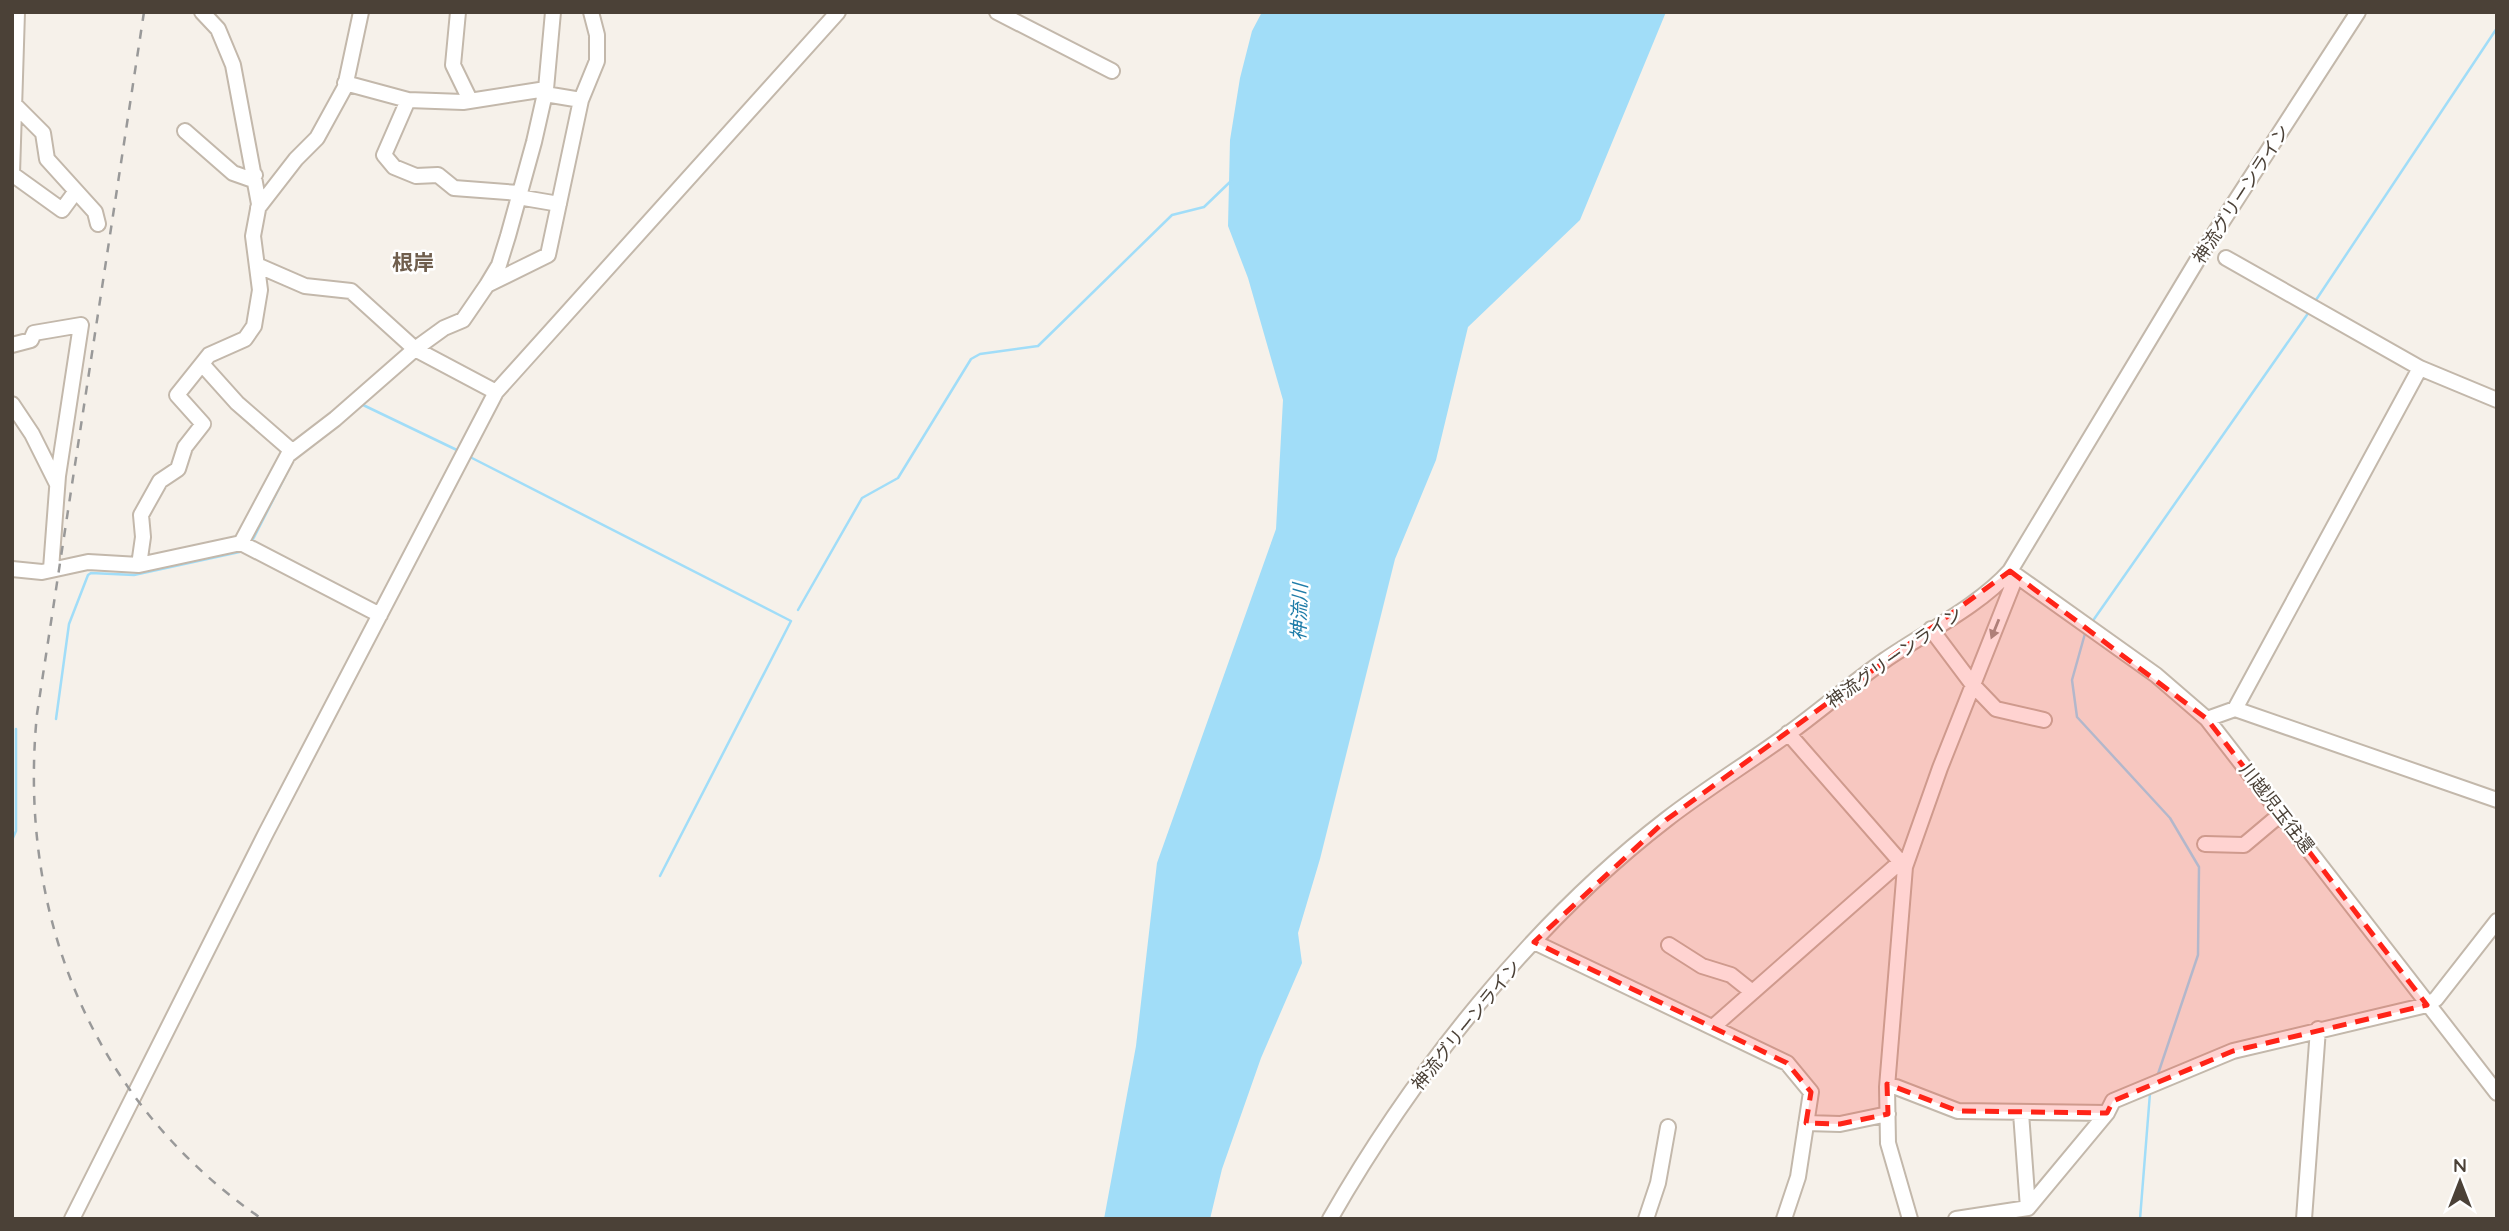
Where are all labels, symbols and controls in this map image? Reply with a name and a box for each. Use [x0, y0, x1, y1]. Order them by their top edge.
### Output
street label: 神流グリーンライン [2187, 120, 2295, 268]
district label: 根岸 [392, 249, 434, 275]
water label: 神流川 [1286, 581, 1312, 641]
street label: 神流グリーンライン [1821, 601, 1967, 713]
one-way arrow [1990, 618, 2001, 639]
street label: 川越児玉往還 [2235, 758, 2319, 858]
street label: 神流グリーンライン [1406, 955, 1526, 1095]
north arrow [2425, 1147, 2495, 1217]
text: N [2453, 1153, 2467, 1177]

